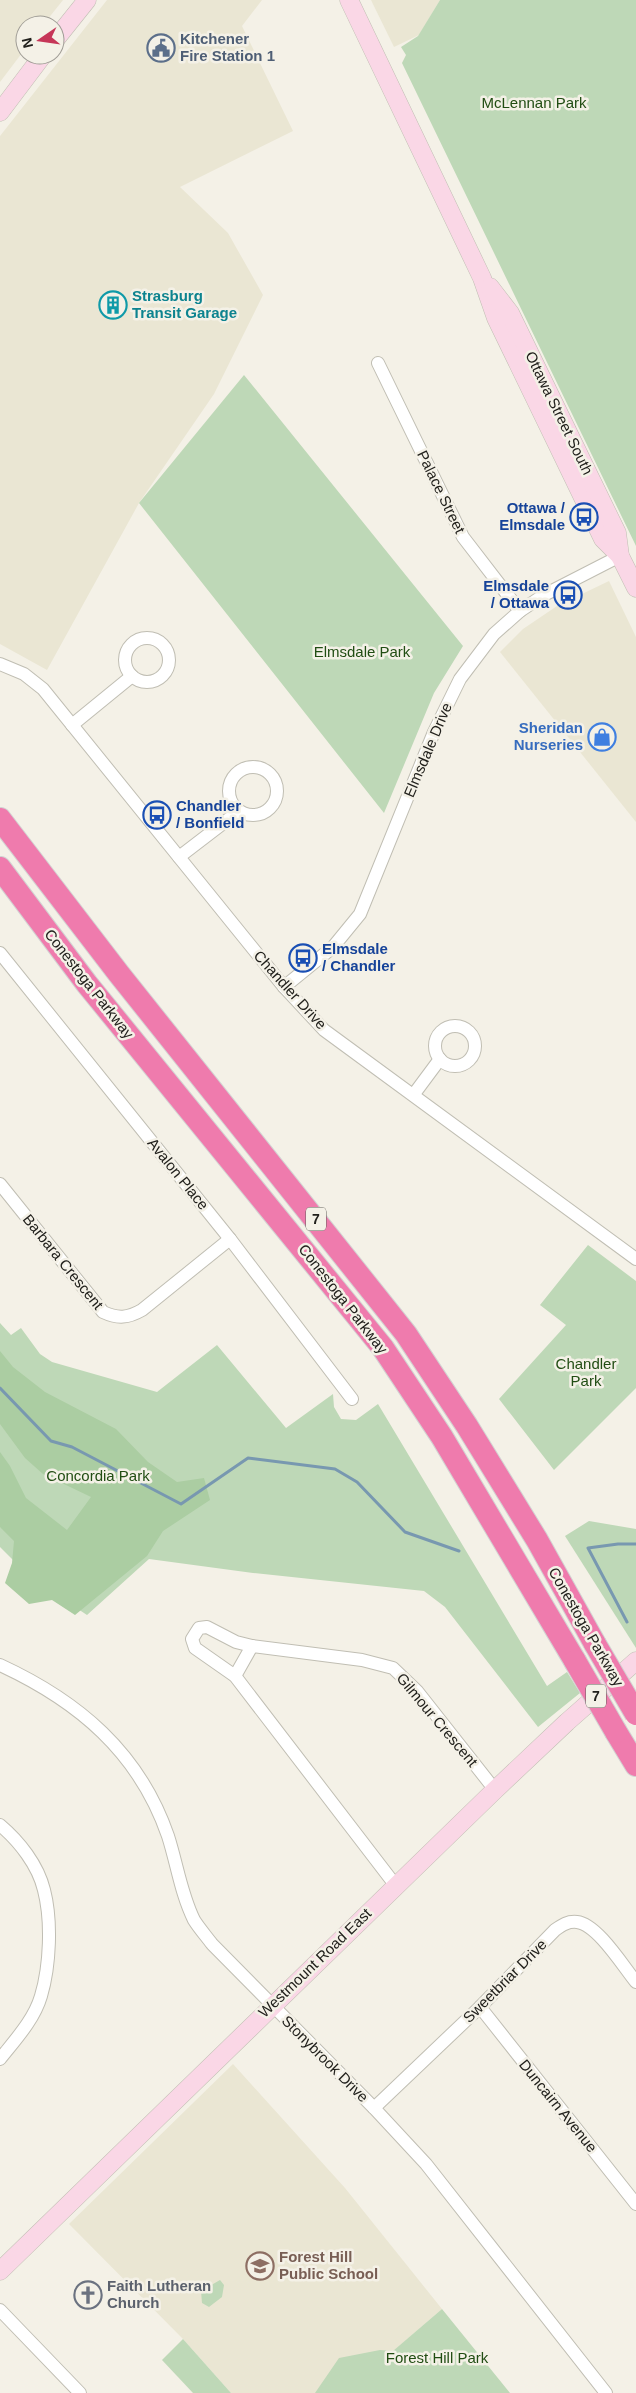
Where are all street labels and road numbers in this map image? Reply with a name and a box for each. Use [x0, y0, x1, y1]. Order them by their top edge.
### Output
street label: Ottawa Street South [522, 348, 597, 477]
street label: Palace Street [414, 448, 469, 537]
street label: Elmsdale Drive [400, 700, 455, 800]
street label: Conestoga Parkway [41, 926, 138, 1042]
street label: Chandler Drive [251, 947, 330, 1033]
street label: Avalon Place [144, 1134, 212, 1213]
road number: 7 [306, 1208, 326, 1230]
street label: Barbara Crescent [20, 1211, 108, 1313]
street label: Conestoga Parkway [295, 1241, 392, 1357]
street label: Conestoga Parkway [546, 1564, 628, 1690]
street label: Gilmour Crescent [393, 1670, 482, 1770]
road number: 7 [586, 1684, 606, 1708]
street label: Westmount Road East [255, 1904, 375, 2021]
street label: Sweetbriar Drive [459, 1935, 550, 2026]
street label: Stonybrook Drive [279, 2012, 372, 2105]
street label: Duncairn Avenue [516, 2056, 601, 2155]

